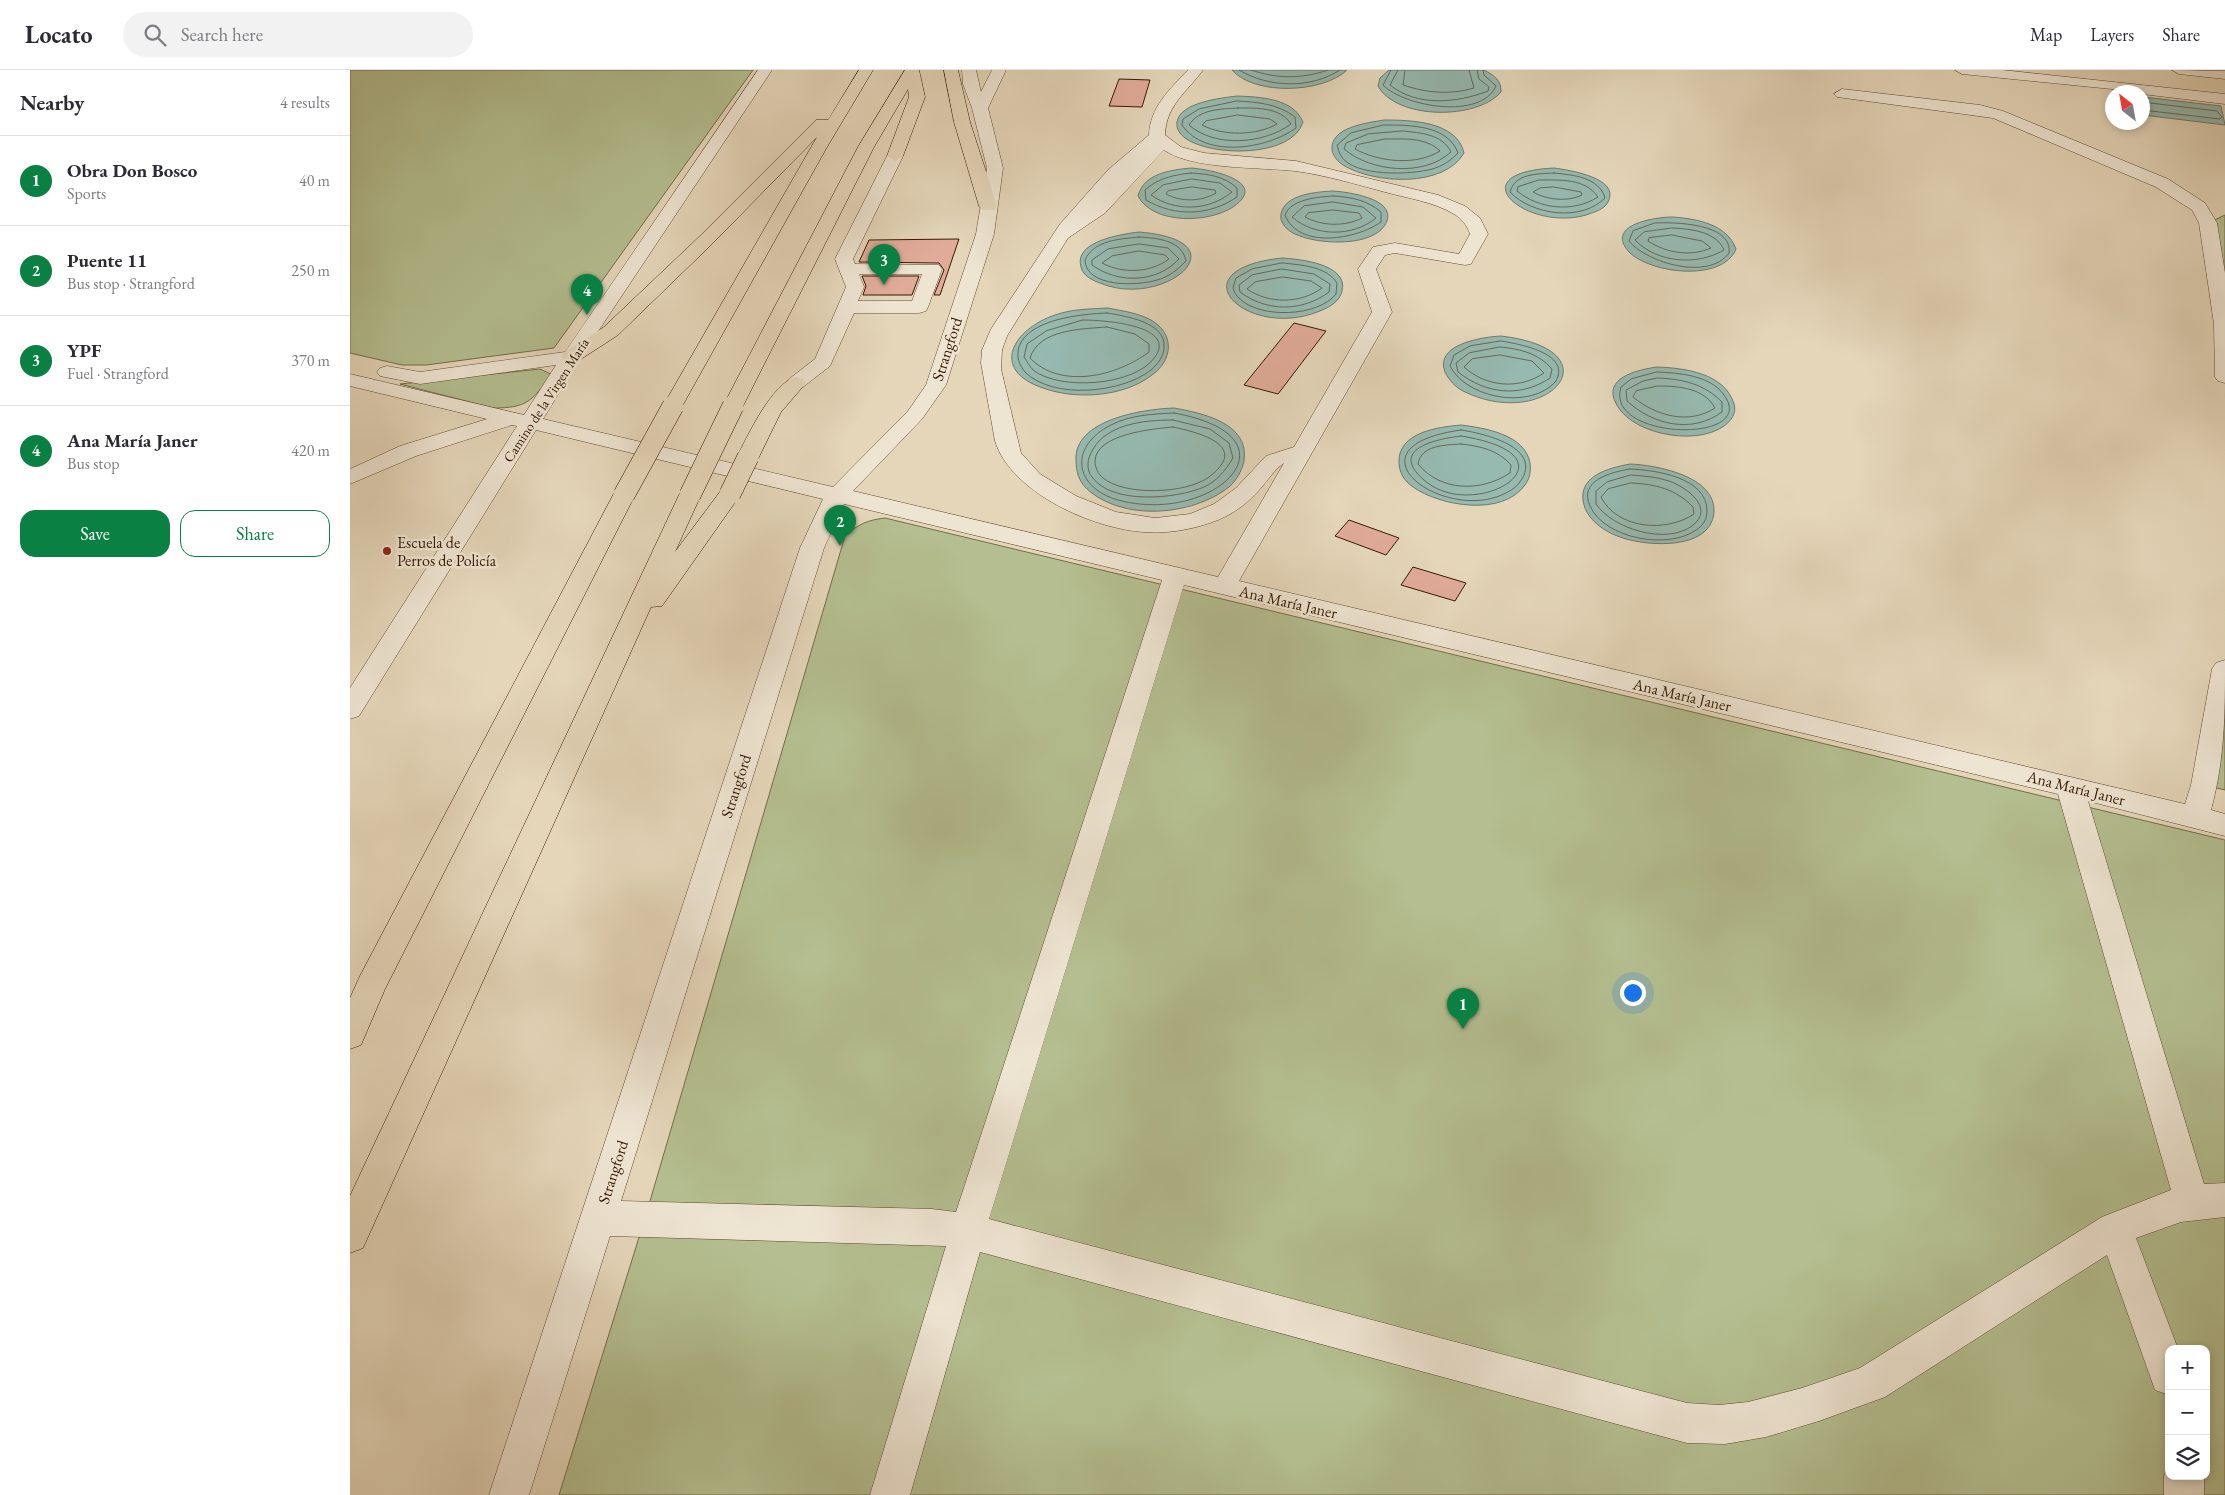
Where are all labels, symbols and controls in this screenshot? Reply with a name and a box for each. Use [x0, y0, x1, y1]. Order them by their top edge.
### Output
search box [123, 12, 473, 57]
text: Locato [25, 19, 93, 50]
icon: search [141, 21, 169, 49]
text: Search here [181, 22, 263, 47]
text: Map [2030, 23, 2062, 46]
text: Layers [2090, 23, 2134, 46]
text: Share [2162, 23, 2200, 46]
north arrow [2105, 85, 2150, 130]
text: Nearby [20, 89, 84, 116]
text: 4 results [280, 92, 330, 113]
text: Obra Don Bosco [67, 158, 197, 183]
text: 1 [32, 170, 40, 191]
text: 40 m [299, 170, 330, 191]
text: Sports [67, 183, 106, 204]
pin: 3 [868, 244, 900, 285]
text: Puente 11 [67, 248, 147, 273]
text: 2 [32, 260, 40, 281]
text: 250 m [291, 260, 330, 281]
text: Bus stop · Strangford [67, 273, 195, 294]
pin: 4 [571, 274, 603, 315]
street label: Strangford [927, 314, 967, 383]
street label: Camino de la Virgen María [499, 334, 593, 466]
text: YPF [67, 338, 101, 363]
text: 3 [32, 350, 40, 371]
text: 370 m [291, 350, 330, 371]
text: Fuel · Strangford [67, 363, 169, 384]
text: Ana María Janer [67, 428, 198, 453]
text: 4 [32, 440, 40, 461]
text: 420 m [291, 440, 330, 461]
text: Bus stop [67, 453, 120, 474]
pin: 2 [824, 505, 856, 546]
button: Save [20, 510, 170, 557]
button: Share [180, 510, 330, 557]
place label: Escuela de Perros de Policía [397, 532, 497, 571]
marker: Escuela de Perros de Policía [381, 545, 393, 557]
street label: Ana María Janer [1236, 580, 1340, 624]
street label: Ana María Janer [1630, 673, 1734, 717]
street label: Strangford [716, 751, 756, 820]
street label: Ana María Janer [2024, 765, 2128, 810]
your location [1620, 980, 1646, 1006]
pin: 1 [1447, 988, 1479, 1029]
street label: Strangford [593, 1137, 633, 1206]
map controls [2165, 1345, 2210, 1480]
button: + [2165, 1345, 2210, 1390]
button: − [2165, 1390, 2210, 1435]
button: layers [2165, 1435, 2210, 1480]

